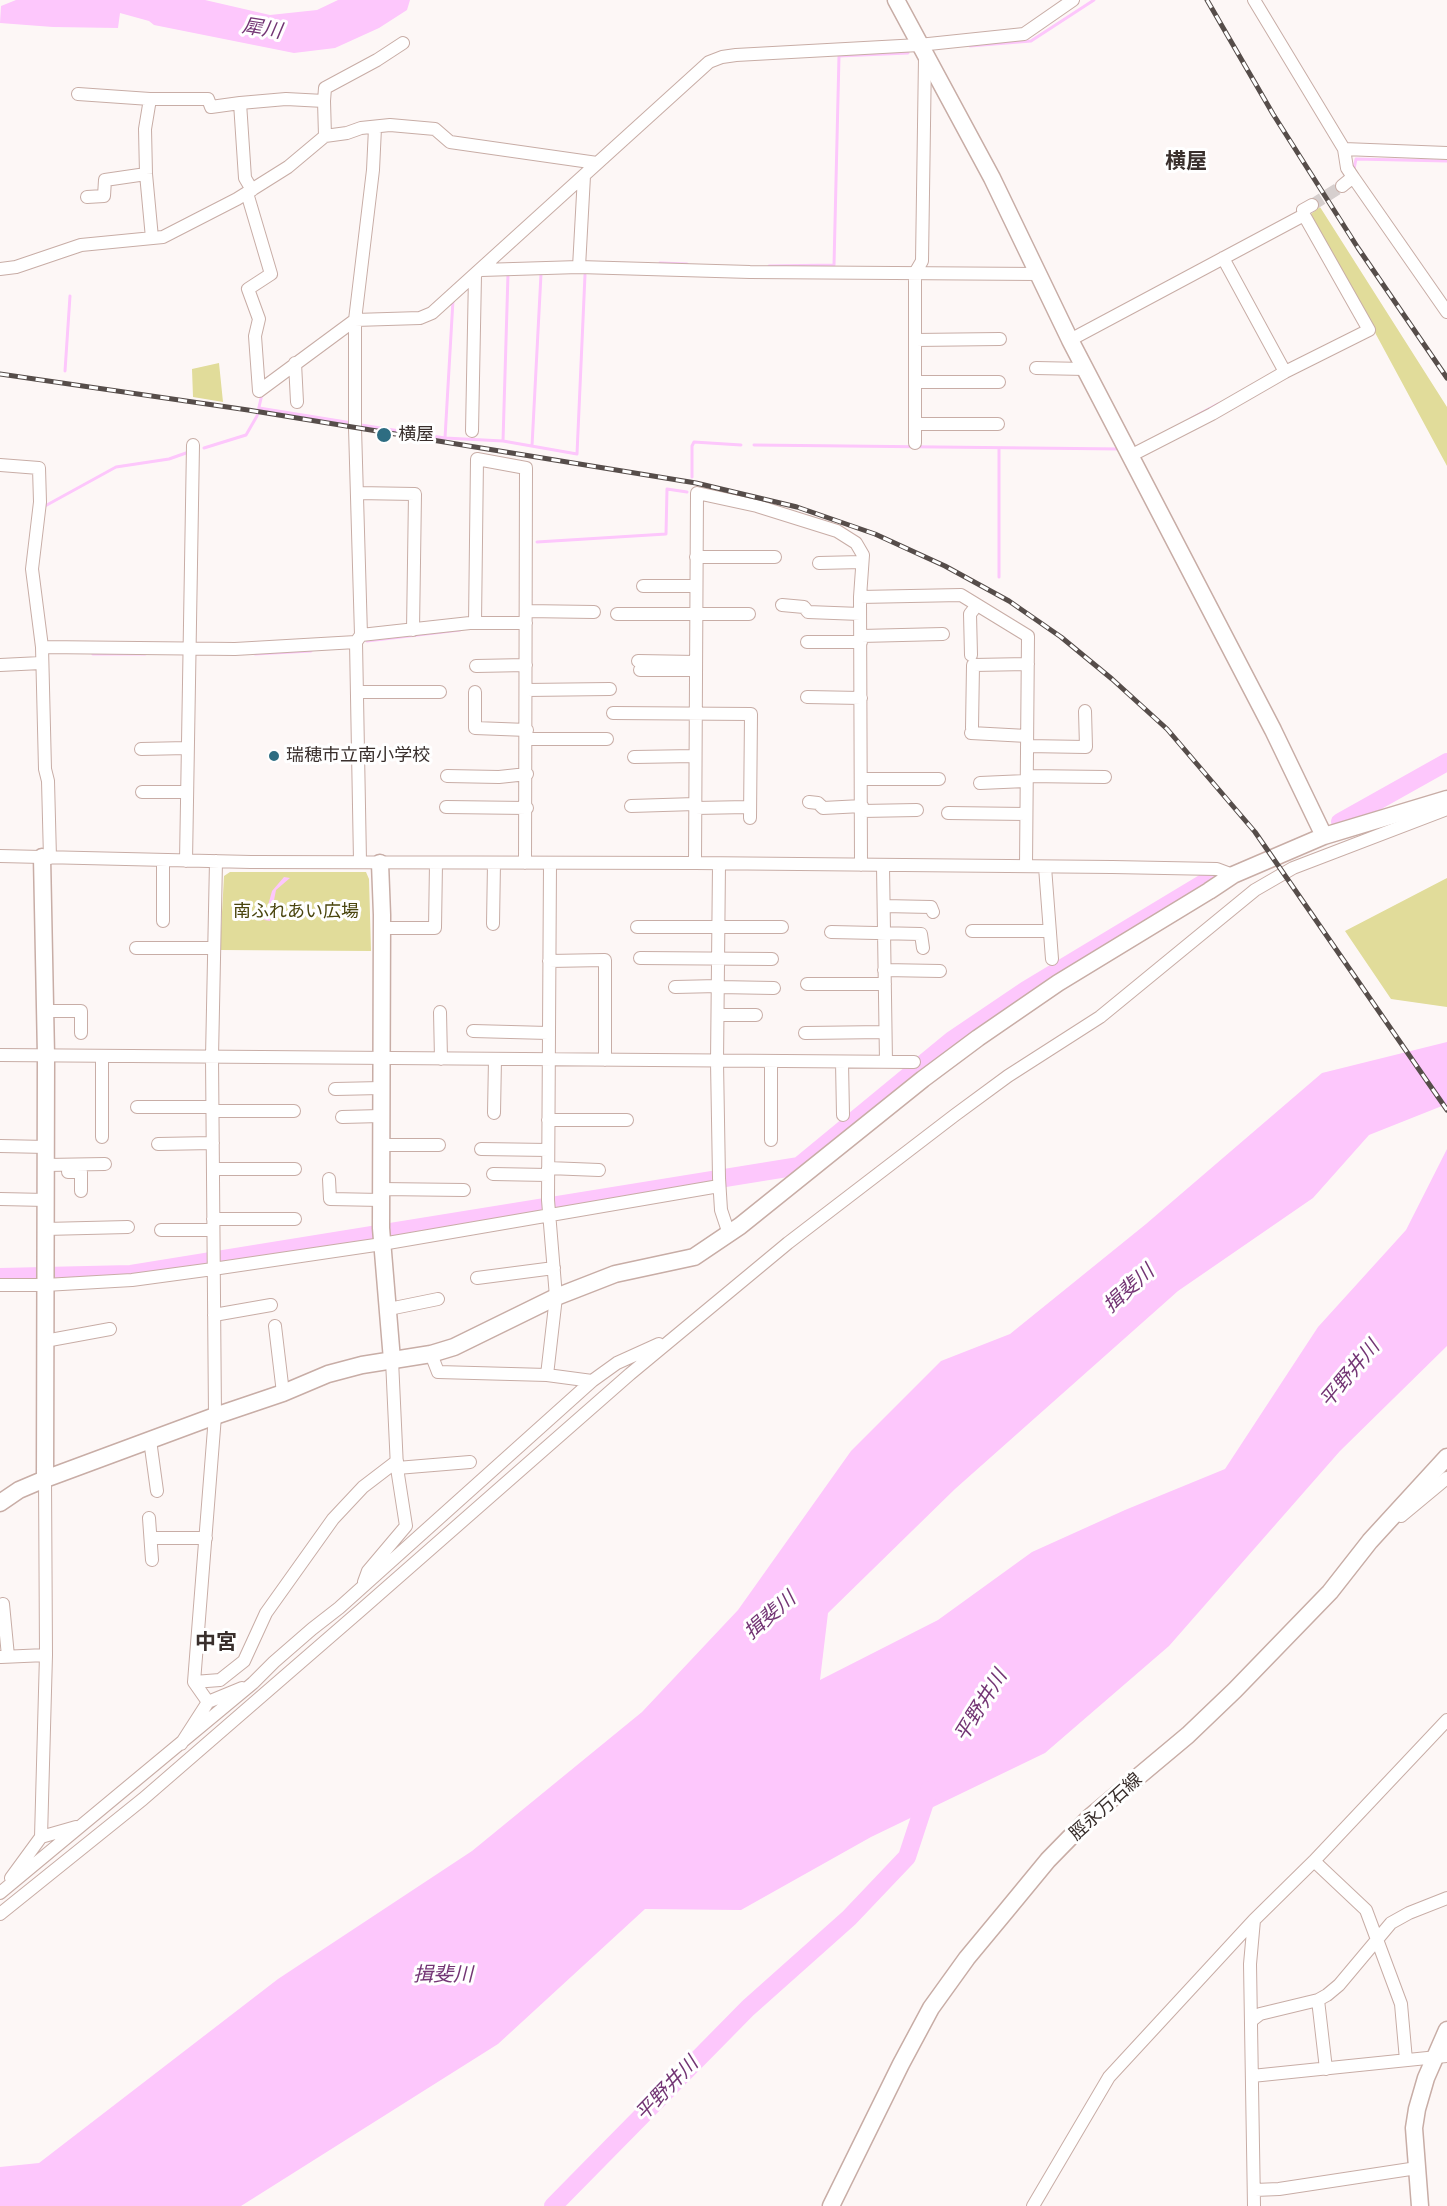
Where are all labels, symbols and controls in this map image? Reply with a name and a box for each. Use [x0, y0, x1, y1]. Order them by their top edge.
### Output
water label: 犀川 [240, 14, 284, 44]
district label: 横屋 [1165, 149, 1207, 175]
place label: 横屋 [398, 424, 434, 446]
marker: 横屋 [375, 426, 393, 444]
place label: 瑞穂市立南小学校 [286, 745, 430, 767]
marker: 瑞穂市立南小学校 [267, 749, 281, 763]
park label: 南ふれあい広場 [233, 901, 359, 923]
water label: 揖斐川 [1099, 1260, 1159, 1318]
water label: 平野井川 [1315, 1336, 1385, 1412]
water label: 揖斐川 [739, 1587, 801, 1645]
district label: 中宮 [195, 1630, 237, 1656]
water label: 平野井川 [950, 1666, 1012, 1746]
street label: 脛永万石線 [1065, 1769, 1147, 1845]
water label: 揖斐川 [413, 1963, 473, 1987]
water label: 平野井川 [631, 2052, 703, 2126]

